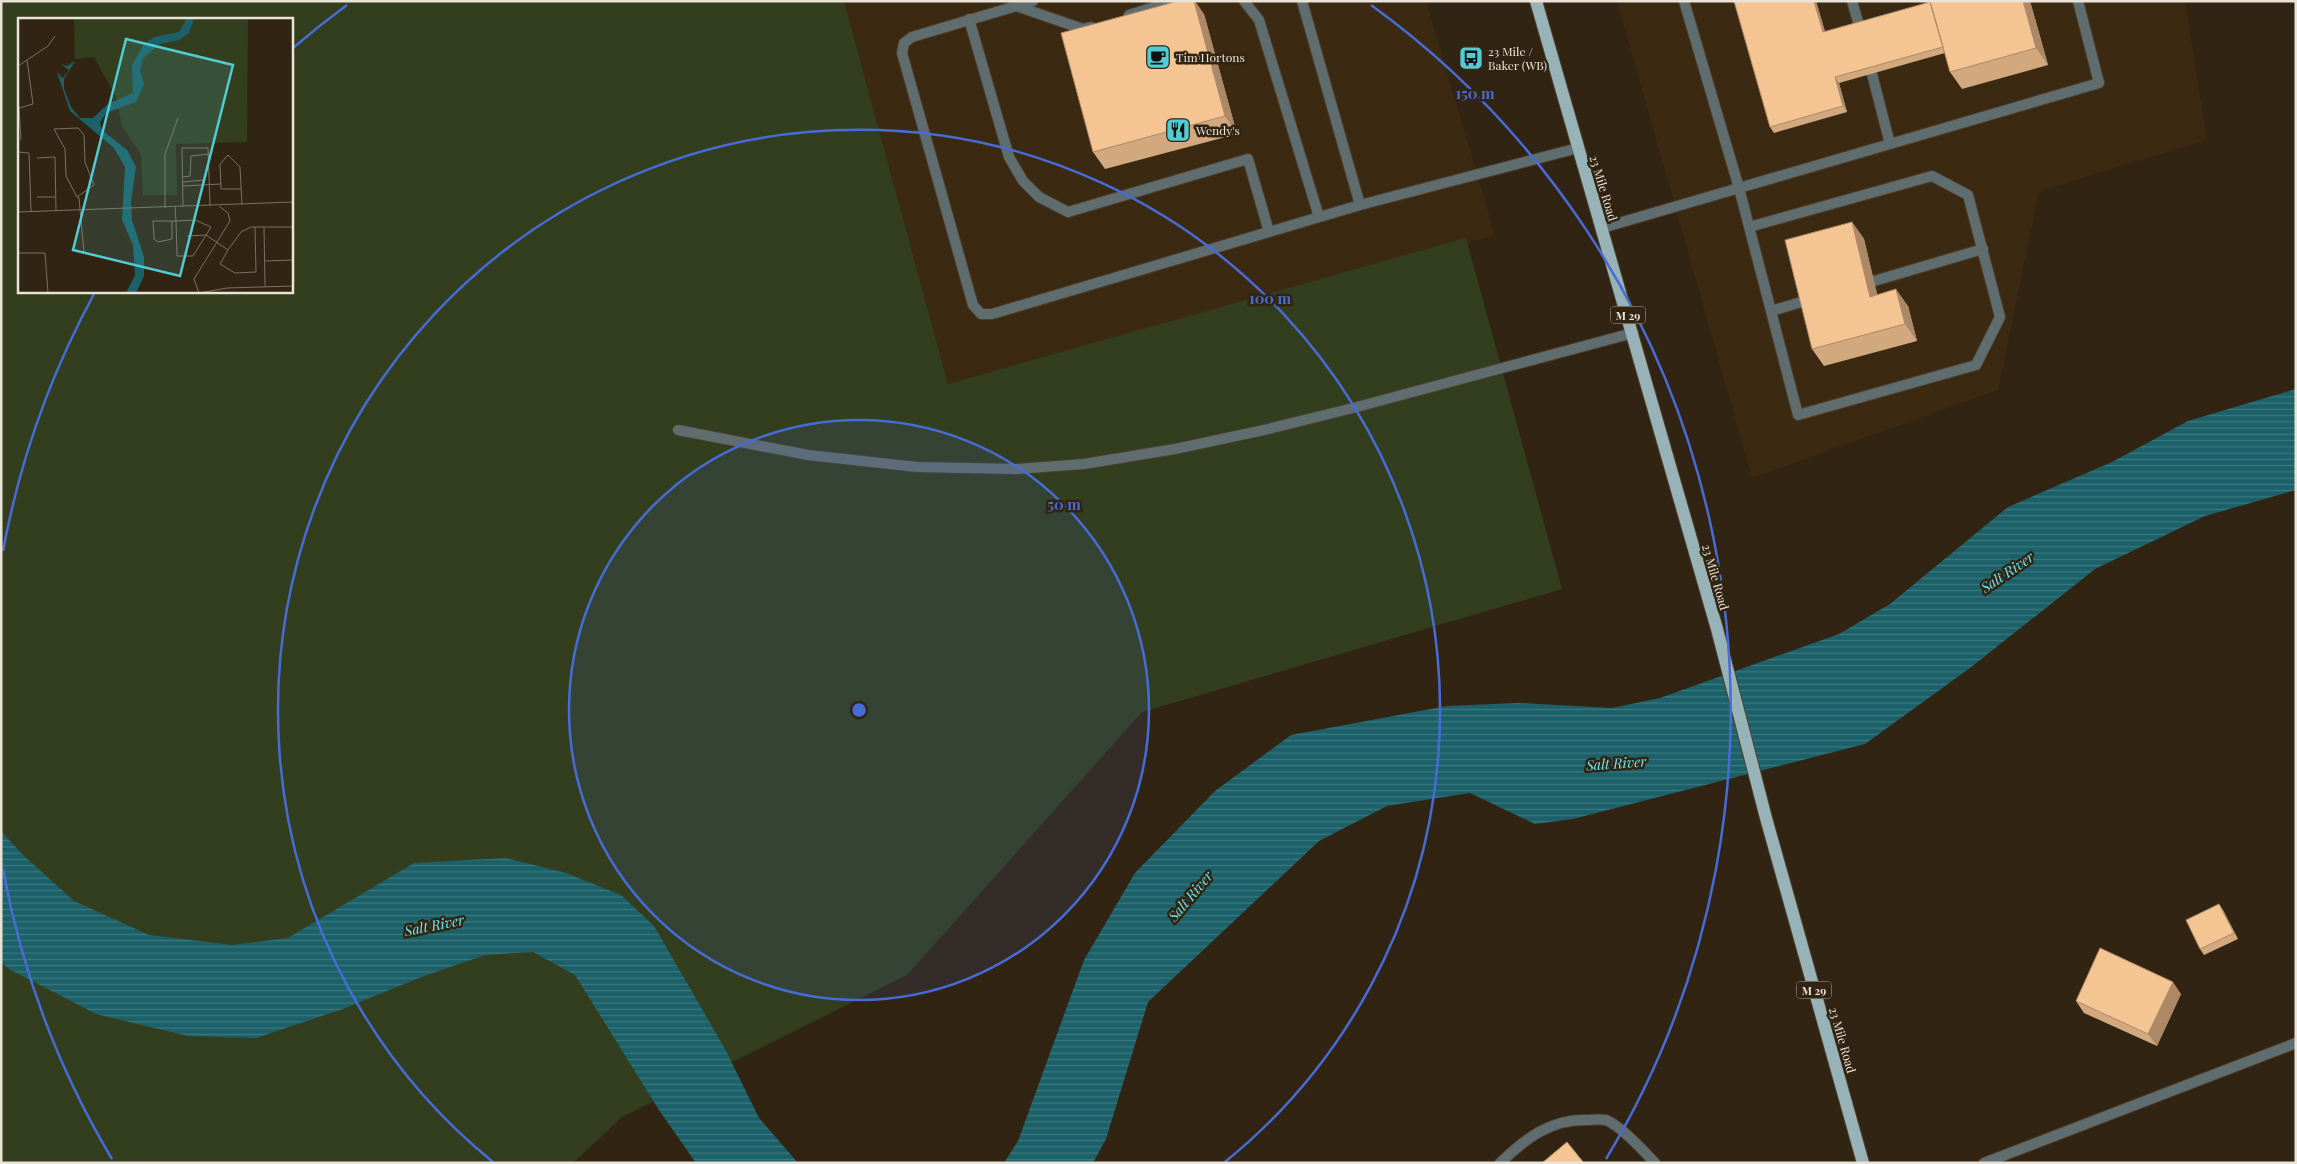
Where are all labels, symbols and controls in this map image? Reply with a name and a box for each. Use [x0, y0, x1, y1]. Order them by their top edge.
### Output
inset map [18, 18, 292, 292]
place label: 23 Mile / Baker (WB) [1488, 43, 1547, 73]
cafe icon: Tim Hortons [1145, 44, 1171, 70]
bus stop icon: 23 Mile / Baker (WB) [1458, 45, 1484, 71]
place label: Tim Hortons [1176, 49, 1245, 65]
text: 150 m [1455, 83, 1495, 103]
restaurant icon: Wendy's [1165, 117, 1191, 143]
place label: Wendy's [1195, 122, 1240, 138]
street label: 23 Mile Road [1586, 153, 1622, 223]
text: 100 m [1249, 288, 1292, 308]
road number: M 29 [1610, 306, 1646, 324]
text: 50 m [1047, 494, 1081, 514]
street label: 23 Mile Road [1699, 542, 1733, 612]
water label: Salt River [1976, 547, 2038, 597]
centre of rings [850, 701, 868, 719]
water label: Salt River [1584, 751, 1648, 775]
water label: Salt River [1163, 866, 1217, 926]
water label: Salt River [402, 910, 466, 940]
road number: M 29 [1796, 982, 1832, 998]
street label: 23 Mile Road [1826, 1005, 1860, 1075]

